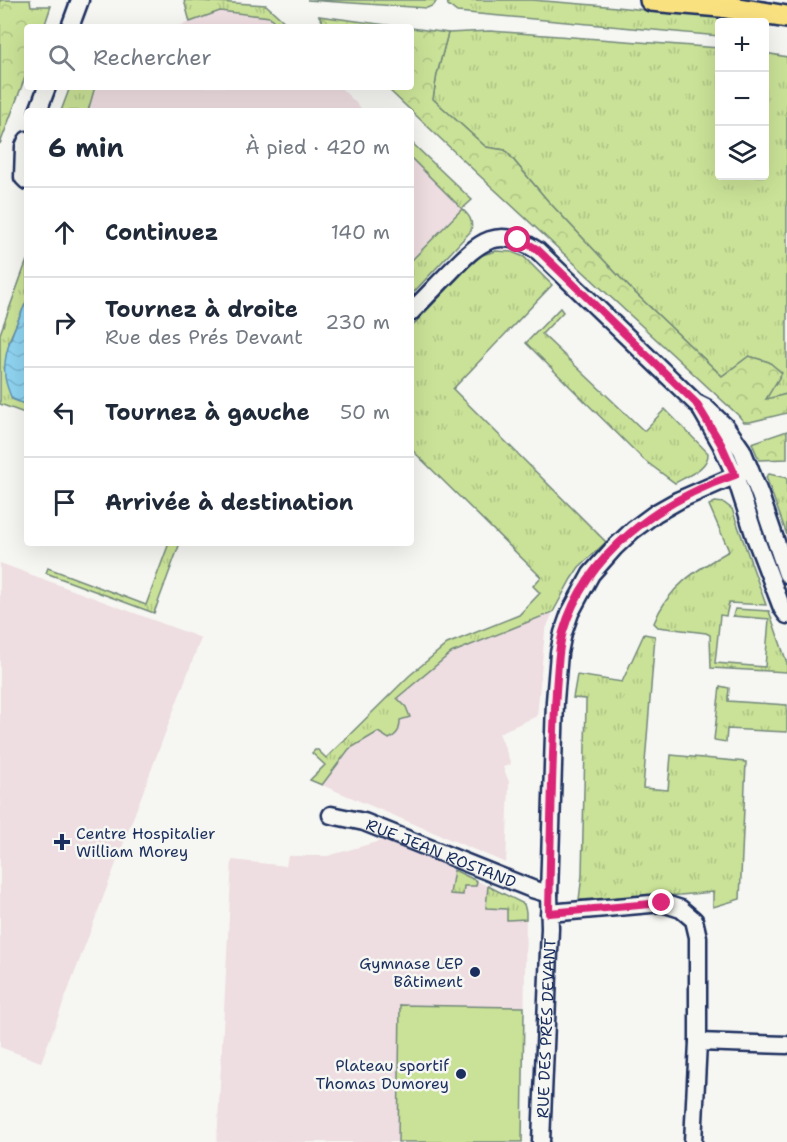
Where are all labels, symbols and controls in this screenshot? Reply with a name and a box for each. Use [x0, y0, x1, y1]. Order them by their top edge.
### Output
map controls [715, 18, 769, 180]
button: + [715, 18, 769, 72]
search box [24, 24, 414, 90]
icon: search [45, 41, 78, 74]
text: Rechercher [93, 43, 212, 72]
button: − [715, 72, 769, 126]
button: layers [715, 126, 769, 180]
text: 6 min [48, 130, 124, 165]
text: À pied · 420 m [245, 134, 390, 160]
icon: ahead [48, 216, 81, 249]
text: Continuez [105, 218, 218, 247]
text: 140 m [331, 219, 390, 245]
route start [504, 226, 530, 252]
text: Tournez à droite [105, 295, 298, 324]
icon: right [48, 306, 81, 339]
text: 230 m [325, 309, 390, 335]
text: Rue des Prés Devant [105, 324, 303, 350]
icon: left [48, 396, 81, 429]
text: Tournez à gauche [105, 398, 310, 427]
text: 50 m [340, 399, 390, 425]
icon: arrive [48, 486, 81, 519]
text: Arrivée à destination [105, 488, 353, 517]
street label: RUE JEAN ROSTAND [363, 813, 520, 892]
place label: Centre Hospitalier William Morey [76, 823, 216, 862]
marker: Centre Hospitalier William Morey [53, 833, 71, 851]
route end [648, 889, 674, 915]
street label: RUE DES PRÉS DEVANT [532, 938, 560, 1119]
place label: Gymnase LEP Bâtiment [359, 953, 463, 992]
marker: Gymnase LEP Bâtiment [468, 965, 482, 979]
place label: Plateau sportif Thomas Dumorey [316, 1055, 450, 1094]
marker: Plateau sportif Thomas Dumorey [454, 1067, 468, 1081]

